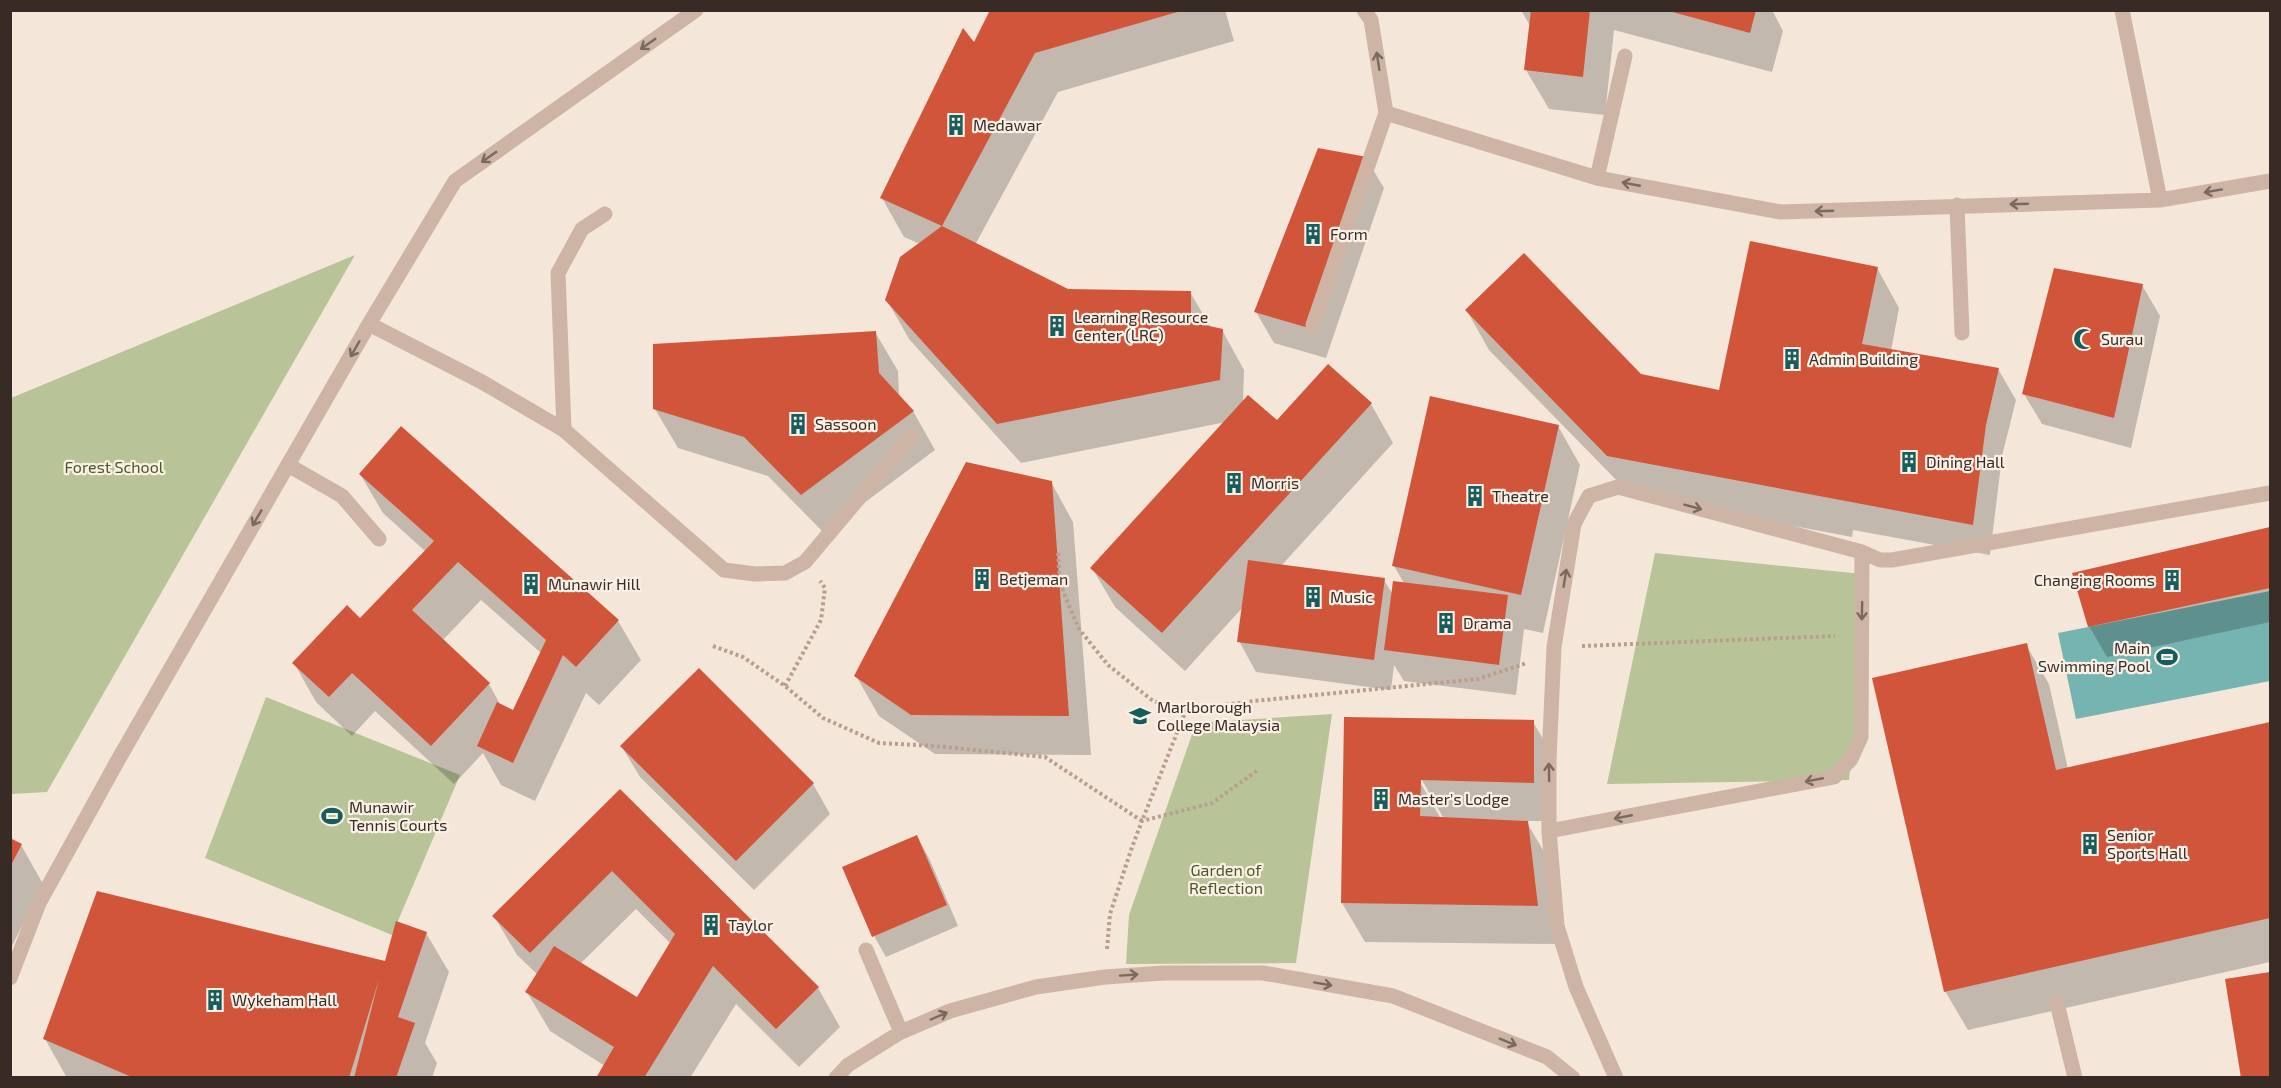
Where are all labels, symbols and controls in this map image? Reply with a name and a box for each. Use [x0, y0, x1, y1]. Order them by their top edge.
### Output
one-way arrow [640, 38, 657, 50]
one-way arrow [1372, 51, 1383, 71]
building icon: Medawar [944, 113, 968, 137]
place label: Medawar [973, 115, 1042, 134]
one-way arrow [481, 151, 497, 163]
one-way arrow [1622, 178, 1642, 189]
one-way arrow [2203, 186, 2223, 197]
one-way arrow [2009, 198, 2029, 209]
one-way arrow [1814, 205, 1834, 216]
building icon: Form [1301, 222, 1325, 246]
place label: Form [1330, 224, 1368, 243]
place label: Learning Resource Center (LRC) [1074, 307, 1208, 344]
building icon: Learning Resource Center (LRC) [1045, 314, 1069, 338]
mosque icon: Surau [2072, 327, 2096, 351]
place label: Surau [2101, 329, 2143, 348]
one-way arrow [348, 340, 360, 357]
building icon: Admin Building [1780, 347, 1804, 371]
place label: Admin Building [1809, 349, 1918, 368]
building icon: Sassoon [786, 412, 810, 436]
place label: Sassoon [815, 414, 877, 433]
building icon: Dining Hall [1897, 450, 1921, 474]
place label: Dining Hall [1926, 452, 2005, 471]
park label: Forest School [64, 457, 164, 476]
building icon: Morris [1222, 471, 1246, 495]
place label: Morris [1251, 473, 1299, 492]
building icon: Theatre [1463, 484, 1487, 508]
place label: Theatre [1492, 486, 1549, 505]
one-way arrow [1683, 501, 1702, 513]
one-way arrow [251, 509, 263, 526]
building icon: Betjeman [970, 567, 994, 591]
building icon: Changing Rooms [2160, 568, 2184, 592]
place label: Betjeman [999, 569, 1068, 589]
one-way arrow [1560, 569, 1571, 589]
place label: Changing Rooms [2034, 570, 2155, 589]
building icon: Munawir Hill [519, 572, 543, 596]
place label: Munawir Hill [548, 574, 640, 593]
building icon: Music [1301, 585, 1325, 609]
place label: Music [1330, 587, 1373, 606]
one-way arrow [1856, 600, 1868, 620]
building icon: Drama [1434, 611, 1458, 635]
place label: Drama [1463, 613, 1512, 632]
place label: Main Swimming Pool [2038, 638, 2150, 675]
sports icon: Main Swimming Pool [2155, 645, 2179, 669]
place label: Marlborough College Malaysia [1157, 697, 1280, 734]
school or university icon: Marlborough College Malaysia [1128, 704, 1152, 728]
one-way arrow [1543, 763, 1555, 783]
one-way arrow [1805, 775, 1824, 786]
building icon: Master's Lodge [1369, 787, 1393, 811]
place label: Master's Lodge [1398, 789, 1509, 808]
place label: Munawir Tennis Courts [349, 797, 447, 834]
sports icon: Munawir Tennis Courts [320, 804, 344, 828]
one-way arrow [1613, 812, 1633, 823]
place label: Senior Sports Hall [2107, 825, 2188, 862]
building icon: Senior Sports Hall [2078, 832, 2102, 856]
park label: Garden of Reflection [1189, 860, 1263, 897]
building icon: Taylor [699, 913, 723, 937]
place label: Taylor [728, 915, 774, 934]
one-way arrow [1119, 969, 1139, 980]
one-way arrow [1313, 979, 1332, 990]
building icon: Wykeham Hall [203, 988, 227, 1012]
place label: Wykeham Hall [232, 990, 337, 1009]
one-way arrow [930, 1010, 948, 1021]
one-way arrow [1499, 1037, 1517, 1048]

